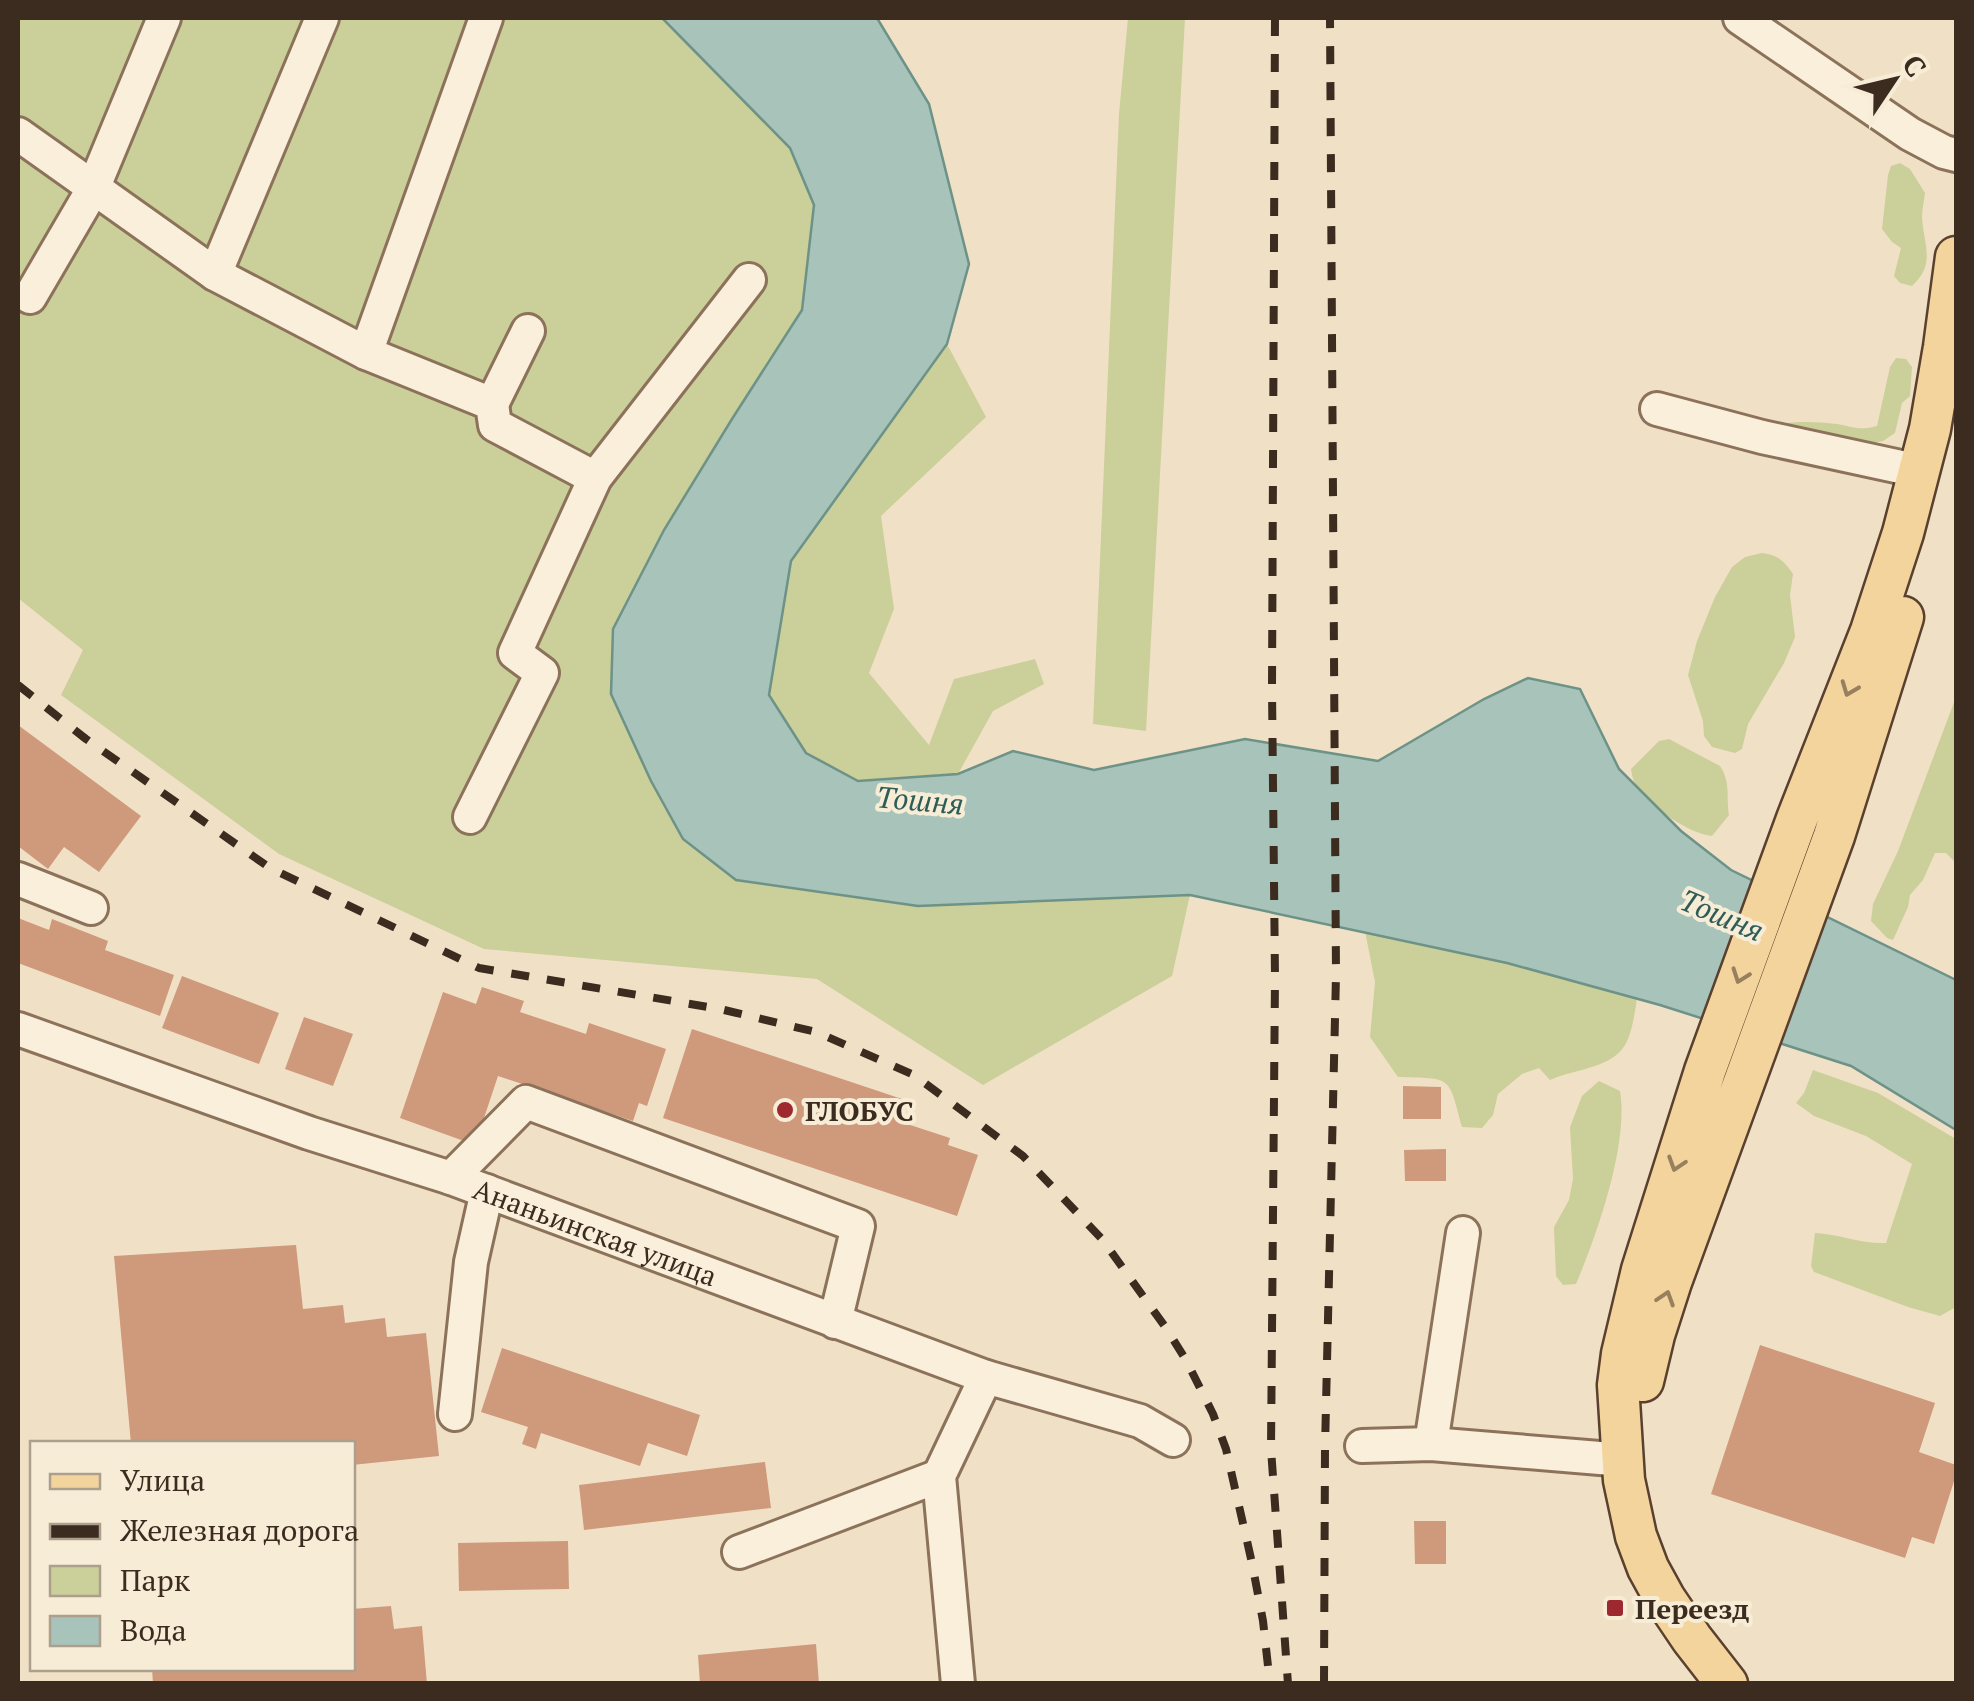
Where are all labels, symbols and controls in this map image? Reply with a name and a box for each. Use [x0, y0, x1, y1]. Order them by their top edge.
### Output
north arrow [1844, 30, 1944, 130]
text: С [1894, 47, 1935, 83]
one-way arrow [1840, 680, 1860, 697]
water label: Тошня [875, 776, 965, 824]
water label: Тошня [1674, 879, 1770, 951]
one-way arrow [1731, 966, 1752, 983]
place label: ГЛОБУС [805, 1092, 914, 1129]
marker: ГЛОБУС [774, 1099, 796, 1121]
one-way arrow [1667, 1155, 1687, 1172]
street label: Ананьинская улица [468, 1170, 722, 1294]
one-way arrow [1654, 1290, 1675, 1307]
legend [30, 1441, 355, 1671]
text: Улица [120, 1460, 205, 1500]
text: Железная дорога [120, 1510, 359, 1550]
text: Парк [120, 1560, 191, 1600]
place label: Переезд [1635, 1590, 1749, 1627]
marker: Переезд [1604, 1597, 1626, 1619]
text: Вода [120, 1610, 187, 1650]

